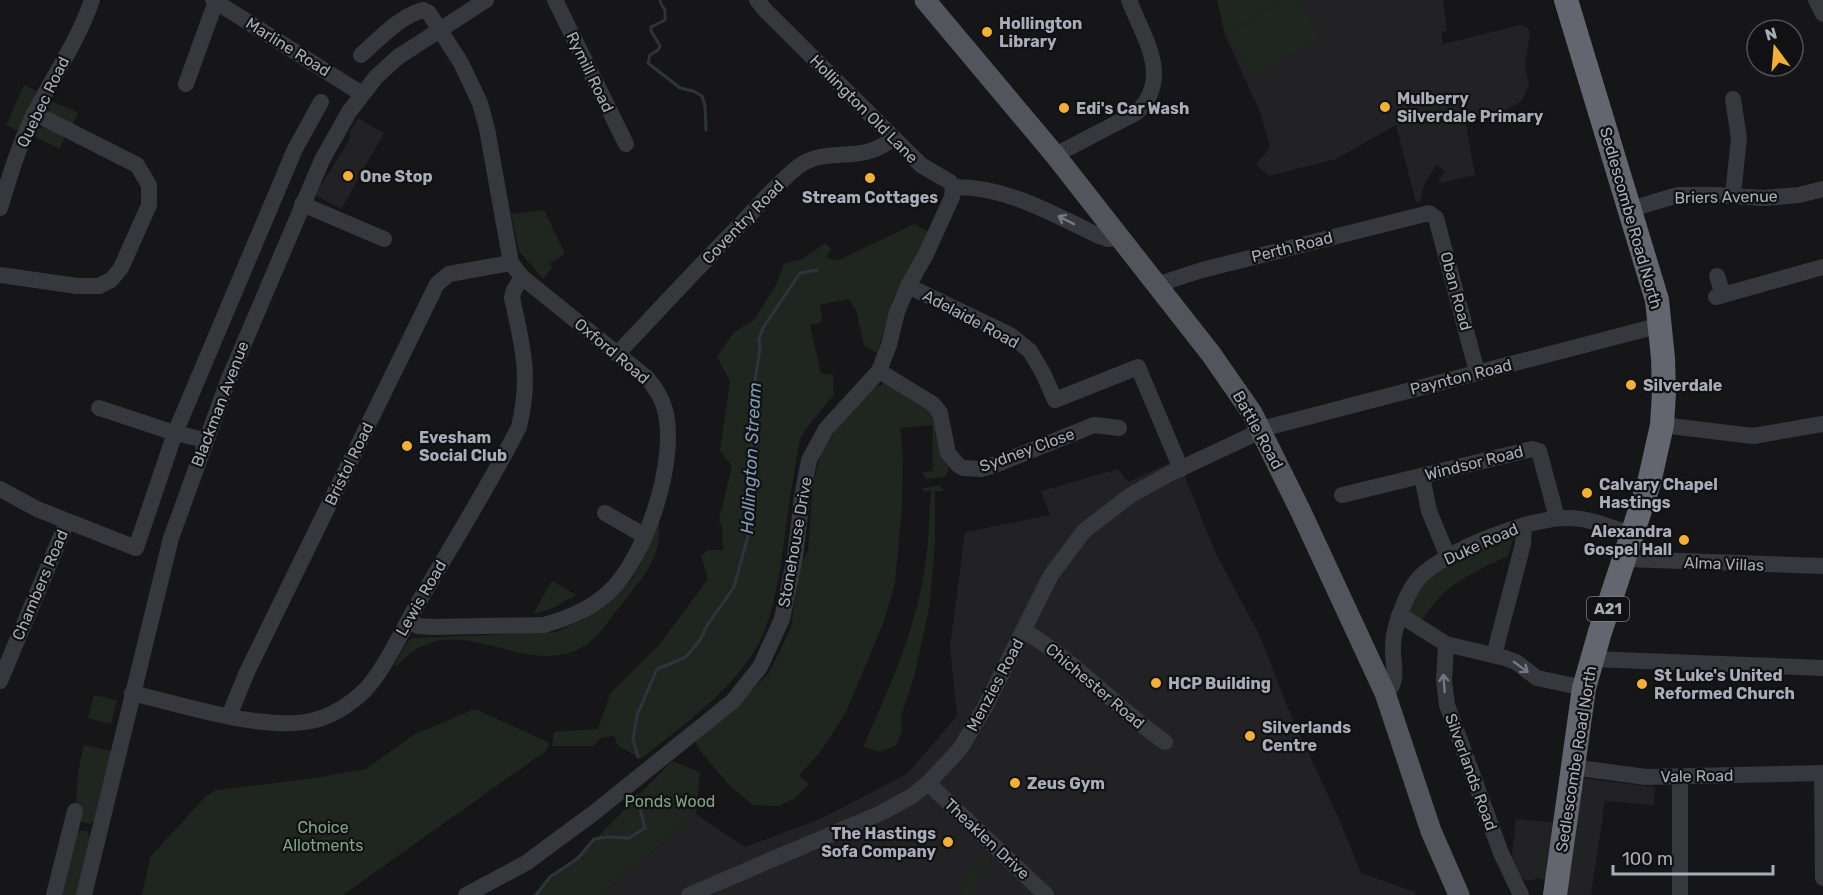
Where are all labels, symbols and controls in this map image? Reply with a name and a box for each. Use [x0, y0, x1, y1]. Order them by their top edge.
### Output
street label: Marline Road [242, 14, 334, 80]
place label: Hollington Library [999, 14, 1082, 51]
north arrow [1745, 18, 1805, 78]
text: N [1763, 23, 1779, 45]
marker: Hollington Library [980, 25, 994, 39]
street label: Rymill Road [562, 29, 618, 115]
street label: Hollington Old Lane [806, 51, 922, 167]
street label: Quebec Road [13, 54, 73, 150]
place label: Mulberry Silverdale Primary [1397, 89, 1544, 126]
place label: Edi's Car Wash [1076, 99, 1189, 118]
marker: Mulberry Silverdale Primary [1378, 100, 1392, 114]
marker: Edi's Car Wash [1057, 101, 1071, 115]
street label: Sedlescombe Road North [1596, 125, 1666, 311]
place label: One Stop [360, 167, 433, 186]
marker: One Stop [341, 169, 355, 183]
marker: Stream Cottages [863, 171, 877, 185]
street label: Coventry Road [698, 176, 788, 268]
street label: Briers Avenue [1674, 187, 1778, 207]
place label: Stream Cottages [802, 188, 938, 207]
one-way arrow [1057, 214, 1075, 225]
street label: Perth Road [1249, 228, 1335, 266]
street label: Oban Road [1436, 250, 1476, 332]
street label: Adelaide Road [920, 286, 1022, 352]
street label: Oxford Road [571, 314, 653, 388]
street label: Blackman Avenue [187, 339, 253, 469]
street label: Paynton Road [1408, 355, 1514, 399]
place label: Silverdale [1643, 376, 1722, 395]
marker: Silverdale [1624, 378, 1638, 392]
water label: Hollington Stream [736, 382, 766, 534]
street label: Battle Road [1229, 388, 1287, 472]
street label: Bristol Road [321, 419, 377, 509]
street label: Sydney Close [977, 424, 1077, 476]
place label: Evesham Social Club [419, 428, 507, 465]
marker: Evesham Social Club [400, 439, 414, 453]
street label: Windsor Road [1423, 442, 1525, 484]
street label: Stonehouse Drive [774, 475, 816, 609]
place label: Calvary Chapel Hastings [1599, 475, 1718, 512]
marker: Calvary Chapel Hastings [1580, 486, 1594, 500]
street label: Duke Road [1441, 519, 1521, 569]
place label: Alexandra Gospel Hall [1584, 522, 1672, 559]
street label: Chambers Road [8, 527, 72, 643]
marker: Alexandra Gospel Hall [1677, 533, 1691, 547]
street label: Alma Villas [1684, 553, 1764, 575]
street label: Lewis Road [392, 557, 450, 639]
road number: A21 [1587, 597, 1629, 621]
street label: Menzies Road [963, 635, 1027, 735]
street label: Chichester Road [1042, 639, 1148, 733]
one-way arrow [1513, 660, 1529, 673]
street label: Sedlescombe Road North [1552, 665, 1600, 853]
place label: St Luke's United Reformed Church [1654, 666, 1795, 703]
one-way arrow [1439, 673, 1450, 693]
place label: HCP Building [1168, 674, 1271, 693]
marker: HCP Building [1149, 676, 1163, 690]
marker: St Luke's United Reformed Church [1635, 677, 1649, 691]
street label: Silverlands Road [1441, 711, 1501, 833]
place label: Silverlands Centre [1262, 718, 1351, 755]
marker: Silverlands Centre [1243, 729, 1257, 743]
street label: Vale Road [1660, 766, 1734, 786]
place label: Zeus Gym [1027, 774, 1105, 793]
marker: Zeus Gym [1008, 776, 1022, 790]
park label: Ponds Wood [625, 792, 715, 811]
street label: Theaklen Drive [940, 795, 1034, 883]
park label: Choice Allotments [282, 818, 364, 855]
place label: The Hastings Sofa Company [821, 824, 936, 861]
marker: The Hastings Sofa Company [941, 835, 955, 849]
scale bar [1613, 838, 1774, 876]
text: 100 m [1622, 848, 1673, 870]

